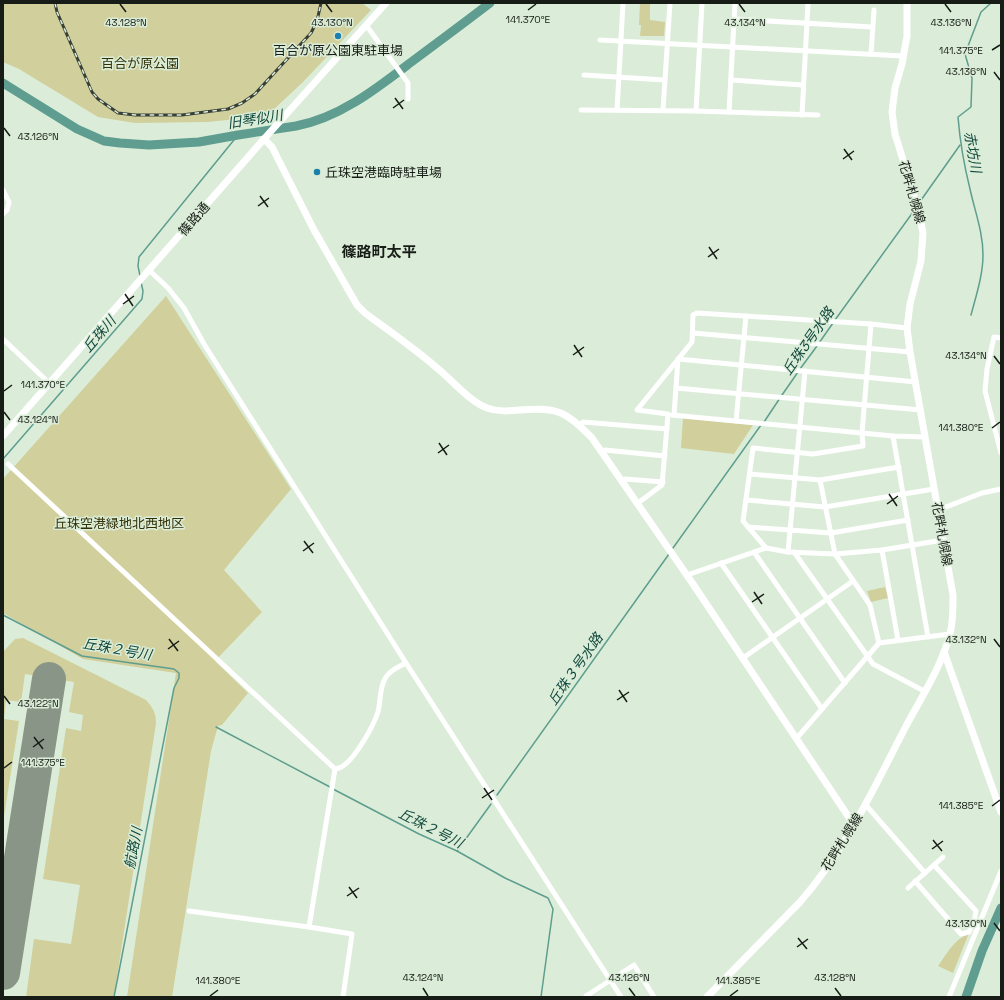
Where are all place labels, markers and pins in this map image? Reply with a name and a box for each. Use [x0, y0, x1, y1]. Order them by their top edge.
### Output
marker: 百合が原公園東駐車場 [333, 31, 343, 41]
place label: 百合が原公園東駐車場 [273, 42, 403, 59]
place label: 丘珠空港臨時駐車場 [325, 164, 442, 181]
marker: 丘珠空港臨時駐車場 [312, 167, 322, 177]

